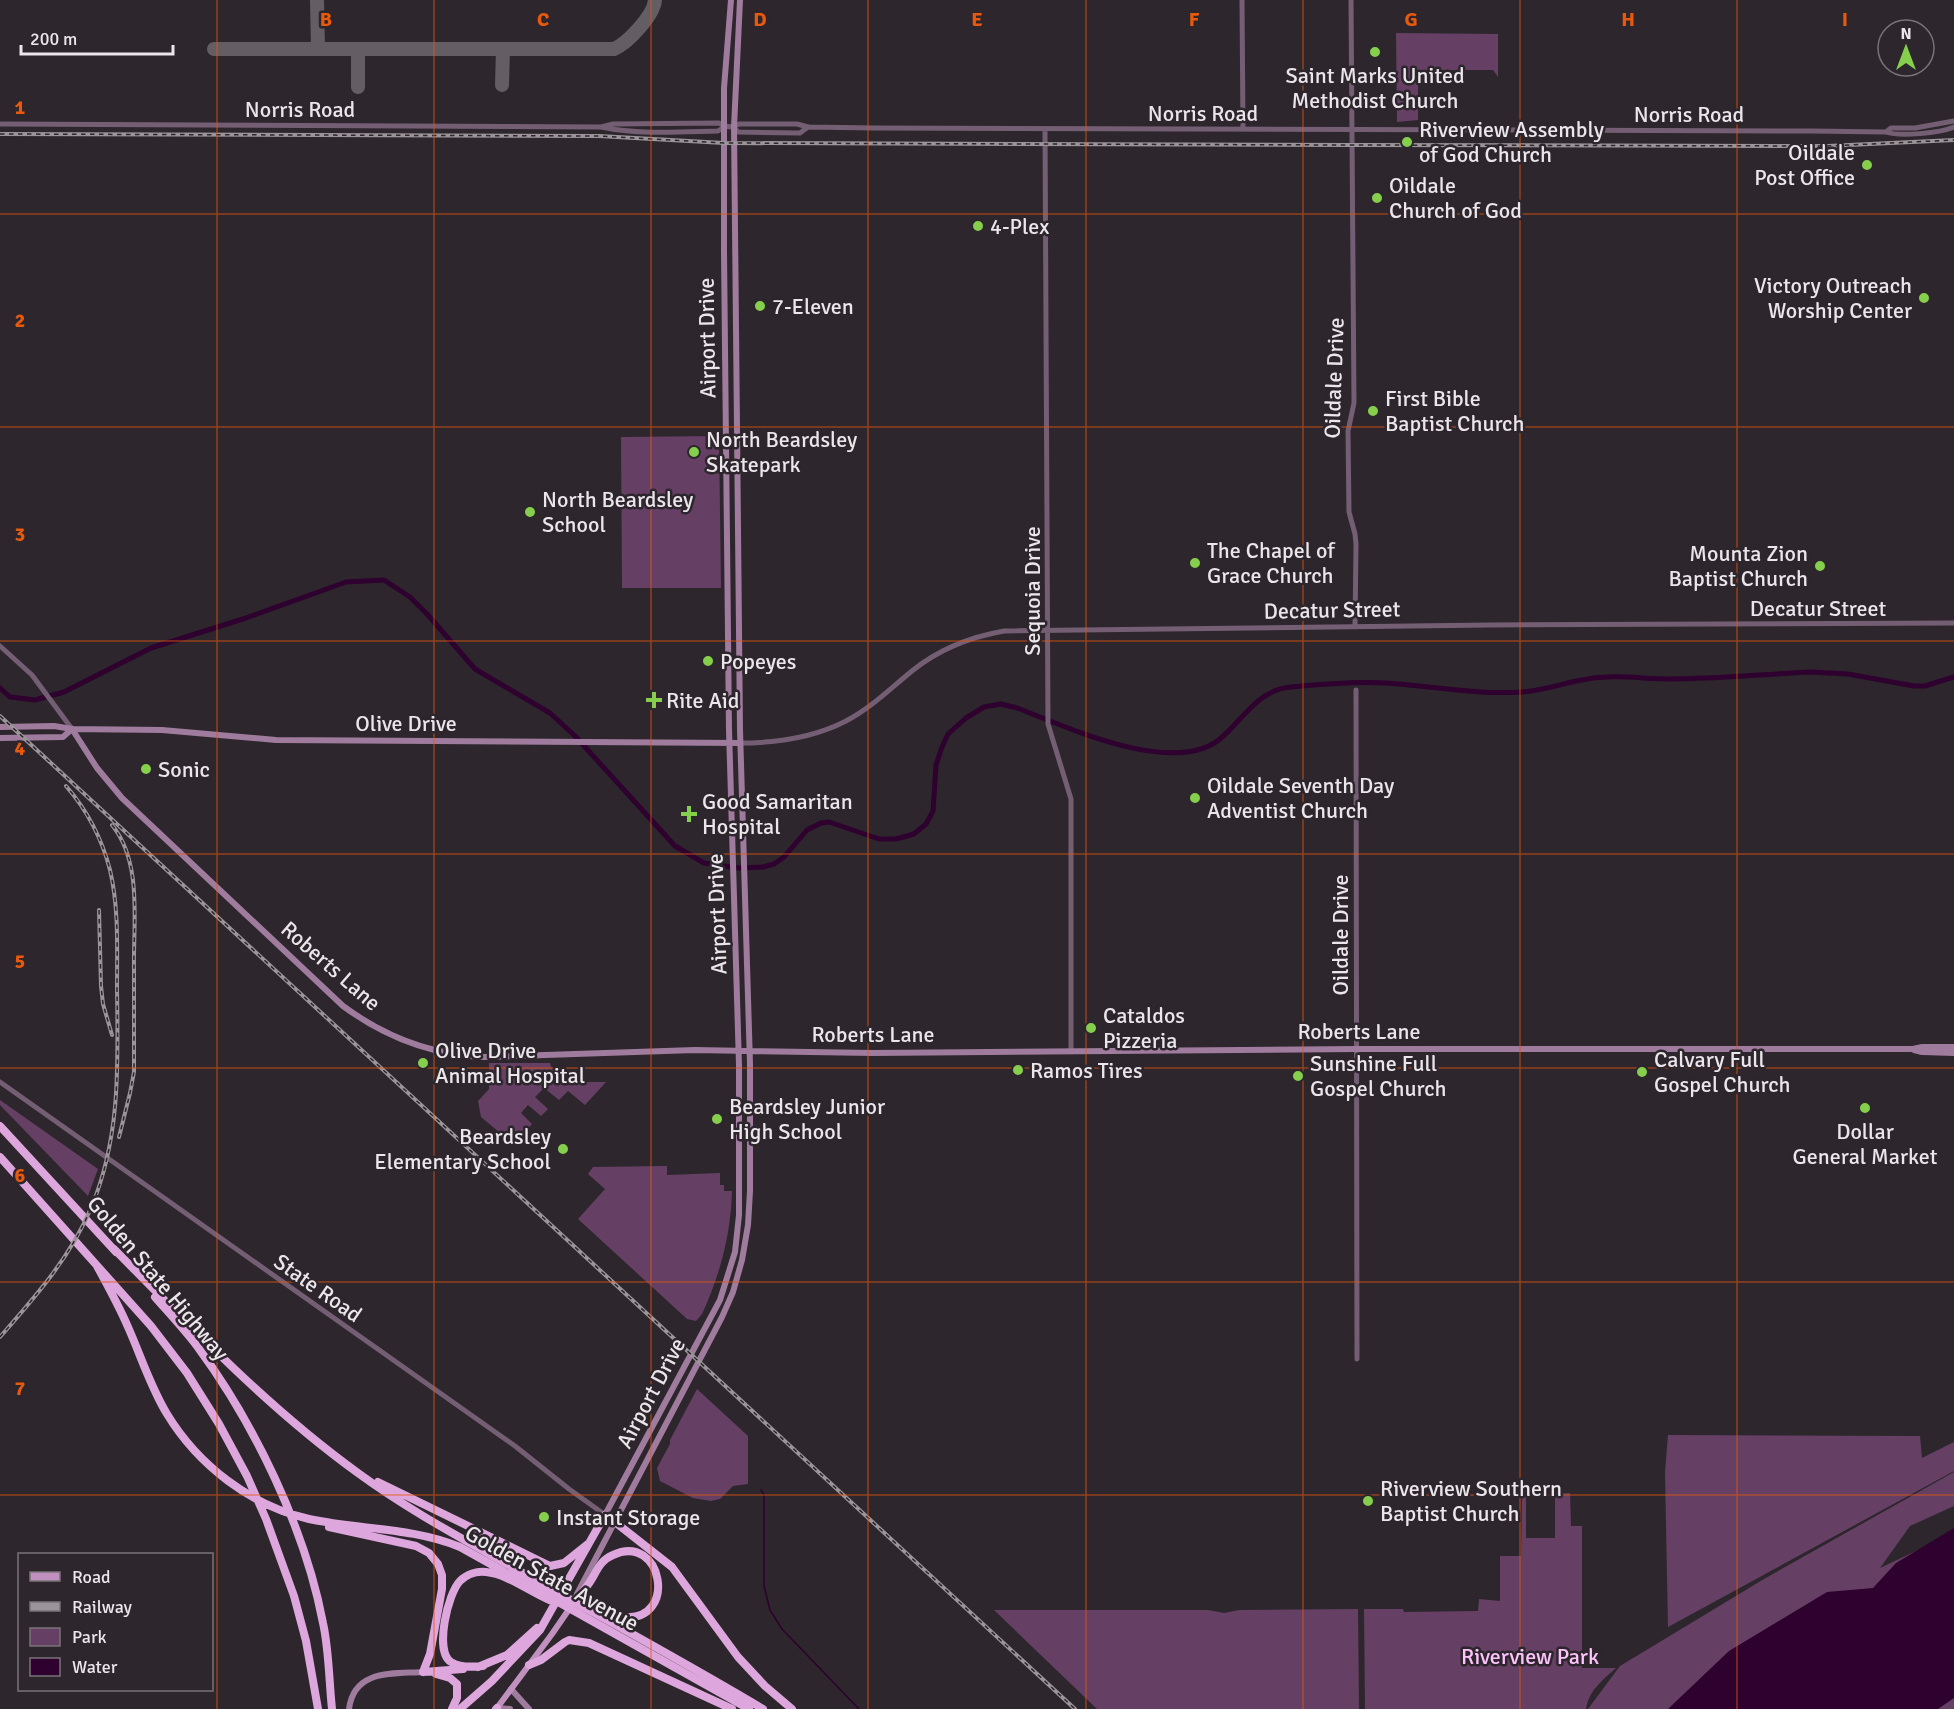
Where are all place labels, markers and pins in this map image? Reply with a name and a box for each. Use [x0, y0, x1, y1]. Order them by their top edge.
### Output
marker: Saint Marks United Methodist Church [1368, 45, 1382, 59]
place label: Saint Marks United Methodist Church [1285, 62, 1465, 114]
place label: Riverview Assembly of God Church [1419, 116, 1605, 168]
marker: Riverview Assembly of God Church [1400, 135, 1414, 149]
place label: Oildale Post Office [1754, 139, 1855, 191]
marker: Oildale Post Office [1860, 158, 1874, 172]
place label: Oildale Church of God [1389, 172, 1522, 224]
marker: Oildale Church of God [1370, 191, 1384, 205]
place label: 4-Plex [990, 213, 1049, 240]
marker: 4-Plex [971, 219, 985, 233]
place label: Victory Outreach Worship Center [1754, 272, 1912, 324]
marker: Victory Outreach Worship Center [1917, 291, 1931, 305]
place label: 7-Eleven [772, 293, 854, 320]
marker: 7-Eleven [753, 299, 767, 313]
place label: First Bible Baptist Church [1385, 385, 1524, 437]
marker: First Bible Baptist Church [1366, 404, 1380, 418]
place label: North Beardsley Skatepark [706, 426, 858, 478]
marker: North Beardsley Skatepark [687, 445, 701, 459]
place label: North Beardsley School [542, 486, 694, 538]
marker: North Beardsley School [523, 505, 537, 519]
place label: The Chapel of Grace Church [1207, 537, 1336, 589]
place label: Mounta Zion Baptist Church [1669, 540, 1808, 592]
marker: The Chapel of Grace Church [1188, 556, 1202, 570]
marker: Mounta Zion Baptist Church [1813, 559, 1827, 573]
place label: Popeyes [720, 648, 796, 675]
marker: Popeyes [701, 654, 715, 668]
place label: Rite Aid [666, 687, 740, 714]
marker: Rite Aid [647, 693, 661, 707]
place label: Sonic [158, 756, 210, 783]
marker: Sonic [139, 762, 153, 776]
place label: Oildale Seventh Day Adventist Church [1207, 772, 1395, 824]
place label: Good Samaritan Hospital [702, 788, 853, 840]
marker: Oildale Seventh Day Adventist Church [1188, 791, 1202, 805]
marker: Good Samaritan Hospital [680, 805, 698, 823]
place label: Cataldos Pizzeria [1103, 1002, 1185, 1054]
marker: Cataldos Pizzeria [1084, 1021, 1098, 1035]
place label: Olive Drive Animal Hospital [435, 1037, 585, 1089]
place label: Calvary Full Gospel Church [1654, 1046, 1791, 1098]
place label: Sunshine Full Gospel Church [1310, 1050, 1447, 1102]
marker: Olive Drive Animal Hospital [416, 1056, 430, 1070]
place label: Ramos Tires [1030, 1057, 1143, 1084]
marker: Ramos Tires [1011, 1063, 1025, 1077]
marker: Calvary Full Gospel Church [1635, 1065, 1649, 1079]
marker: Sunshine Full Gospel Church [1291, 1069, 1305, 1083]
place label: Beardsley Junior High School [729, 1093, 885, 1145]
marker: Dollar General Market [1858, 1101, 1872, 1115]
marker: Beardsley Junior High School [710, 1112, 724, 1126]
place label: Dollar General Market [1793, 1118, 1938, 1170]
place label: Beardsley Elementary School [374, 1123, 552, 1175]
marker: Beardsley Elementary School [556, 1142, 570, 1156]
place label: Riverview Southern Baptist Church [1380, 1475, 1562, 1527]
marker: Riverview Southern Baptist Church [1361, 1494, 1375, 1508]
place label: Instant Storage [556, 1504, 700, 1531]
marker: Instant Storage [537, 1510, 551, 1524]

